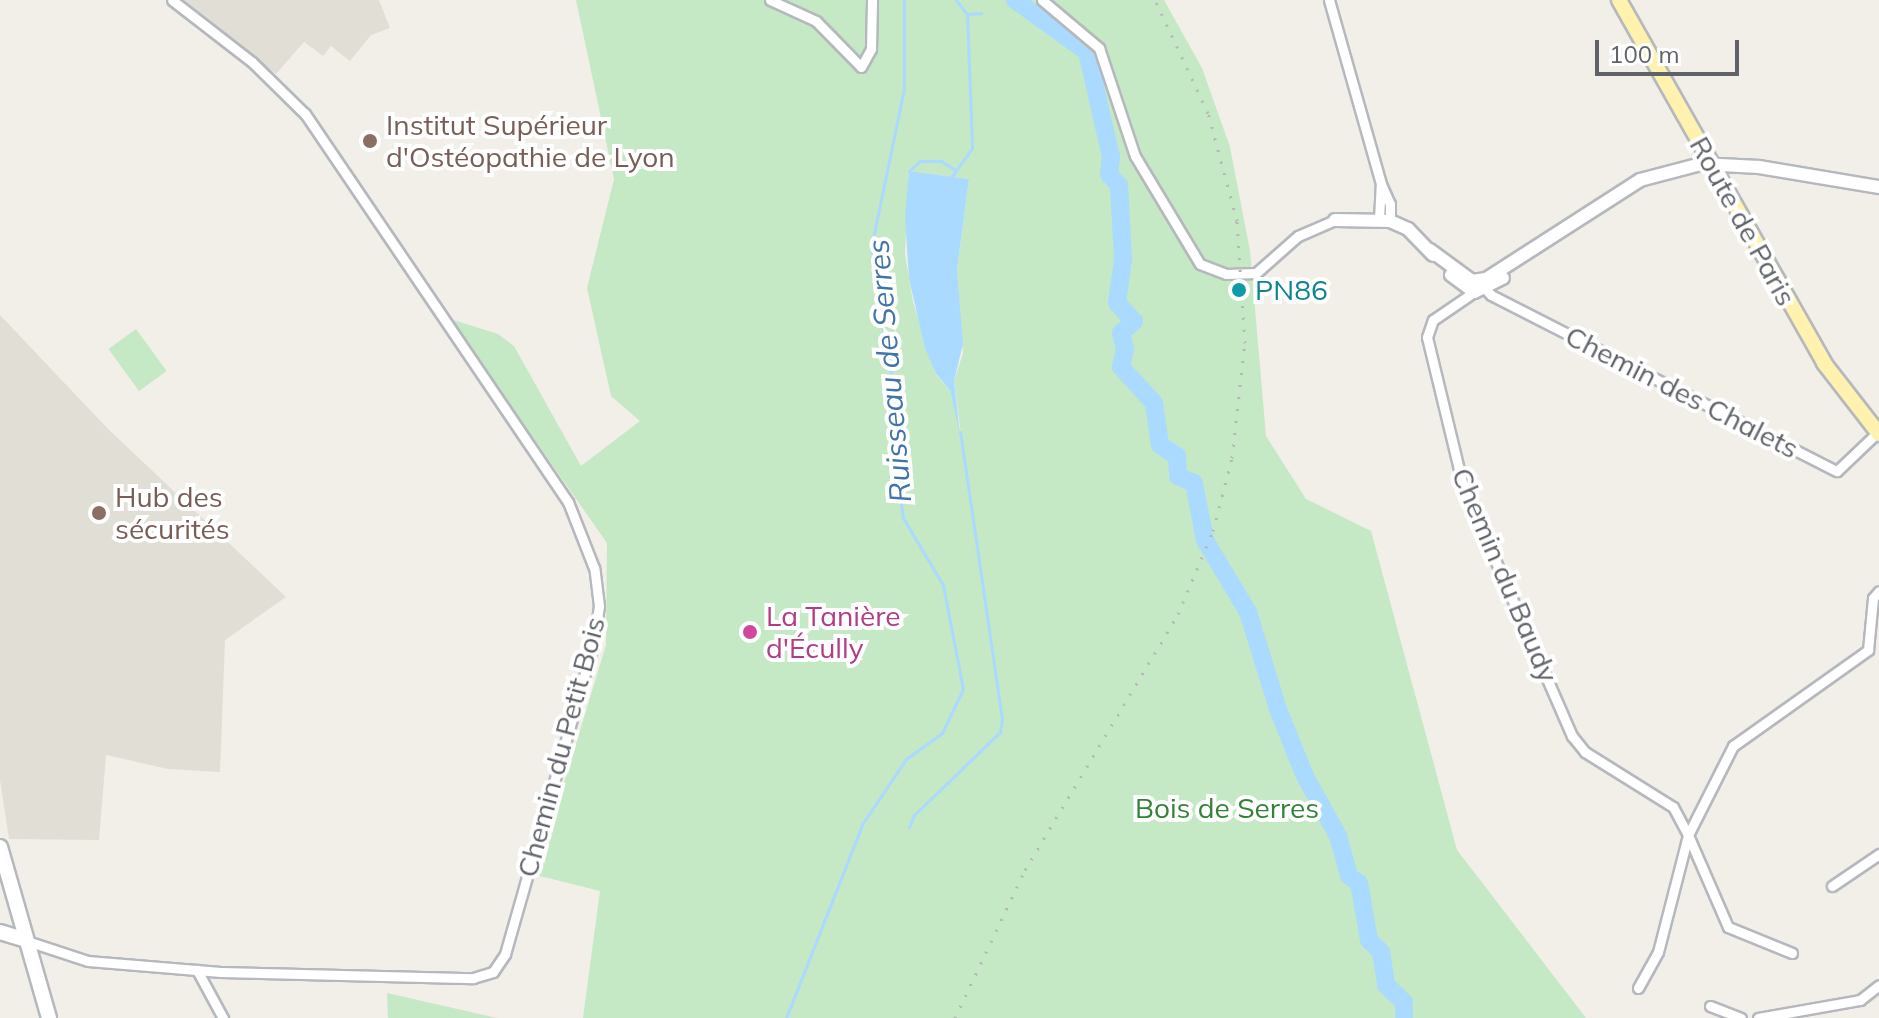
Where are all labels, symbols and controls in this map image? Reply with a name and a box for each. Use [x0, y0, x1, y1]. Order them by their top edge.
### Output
scale bar [1599, 24, 1743, 74]
text: 100 m [1609, 39, 1680, 69]
place label: Institut Supérieur d'Ostéopathie de Lyon [386, 108, 675, 174]
street label: Route de Paris [1683, 131, 1803, 311]
marker: Institut Supérieur d'Ostéopathie de Lyon [361, 132, 379, 150]
water label: Ruisseau de Serres [860, 238, 918, 504]
place label: PN86 [1255, 273, 1328, 307]
marker: PN86 [1230, 281, 1248, 299]
street label: Chemin des Chalets [1560, 319, 1804, 465]
street label: Chemin du Baudy [1445, 463, 1565, 687]
place label: Hub des sécurités [115, 480, 230, 546]
marker: Hub des sécurités [90, 504, 108, 522]
place label: La Tanière d'Écully [766, 599, 900, 665]
street label: Chemin du Petit Bois [510, 613, 612, 881]
marker: La Tanière d'Écully [741, 623, 759, 641]
park label: Bois de Serres [1135, 791, 1319, 825]

